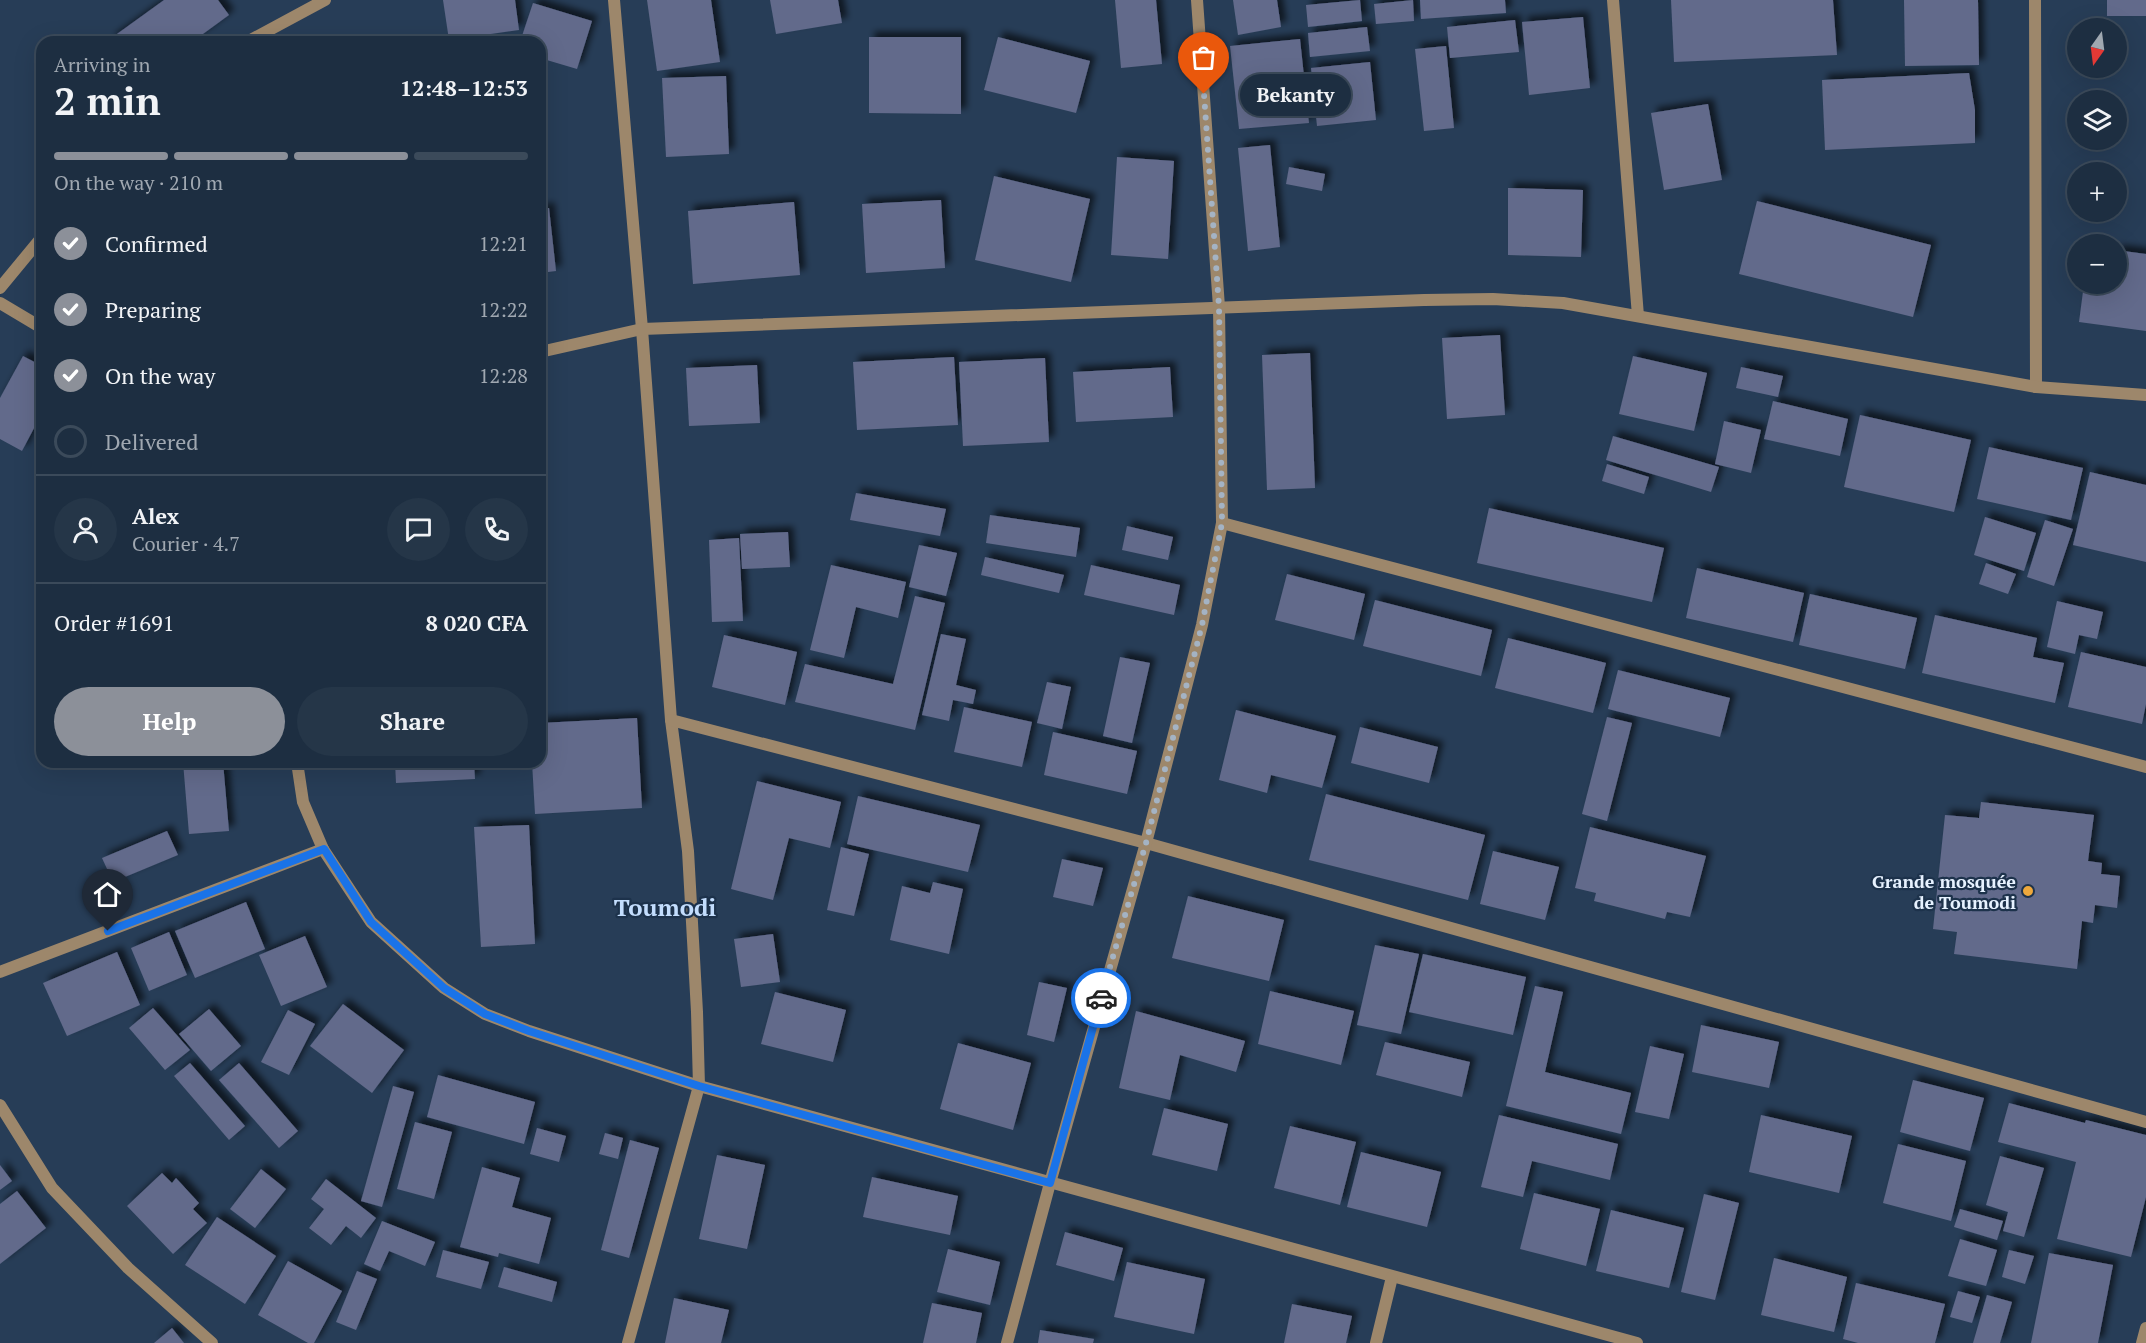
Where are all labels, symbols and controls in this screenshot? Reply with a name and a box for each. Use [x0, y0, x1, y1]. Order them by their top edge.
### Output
north arrow [2067, 18, 2127, 78]
map controls [2067, 18, 2127, 294]
pin [1178, 32, 1229, 94]
icon: bag [1187, 41, 1220, 74]
text: Arriving in [54, 51, 150, 78]
text: 12:48–12:53 [400, 73, 528, 102]
callout: Bekanty [1240, 73, 1351, 115]
text: 2 min [54, 74, 161, 126]
text: Bekanty [1257, 81, 1334, 108]
button: layers [2067, 90, 2127, 150]
button: + [2067, 162, 2127, 222]
text: On the way · 210 m [54, 169, 223, 196]
icon: check [54, 227, 87, 260]
text: Confirmed [105, 229, 208, 258]
text: 12:21 [479, 230, 528, 257]
button: − [2067, 234, 2127, 294]
icon: check [54, 293, 87, 326]
text: Preparing [105, 295, 201, 324]
text: 12:22 [479, 296, 528, 323]
icon: check [54, 359, 87, 392]
text: On the way [105, 361, 215, 390]
text: 12:28 [479, 362, 528, 389]
text: Delivered [105, 427, 198, 456]
button: person [54, 498, 117, 561]
button: chat [387, 498, 450, 561]
button: phone [465, 498, 528, 561]
text: Alex [132, 501, 179, 530]
text: Courier · 4.7 [132, 530, 240, 557]
text: Order #1691 [54, 608, 174, 637]
text: 8 020 CFA [425, 608, 528, 637]
button: Help [54, 687, 285, 756]
button: Share [297, 687, 528, 756]
pin [82, 869, 133, 931]
place label: Grande mosquée de Toumodi [1872, 869, 2016, 914]
icon: home [91, 878, 124, 911]
marker: Grande mosquée de Toumodi [2021, 884, 2035, 898]
district label: Toumodi [614, 891, 716, 923]
courier [1071, 968, 1131, 1028]
icon: car [1085, 982, 1118, 1015]

